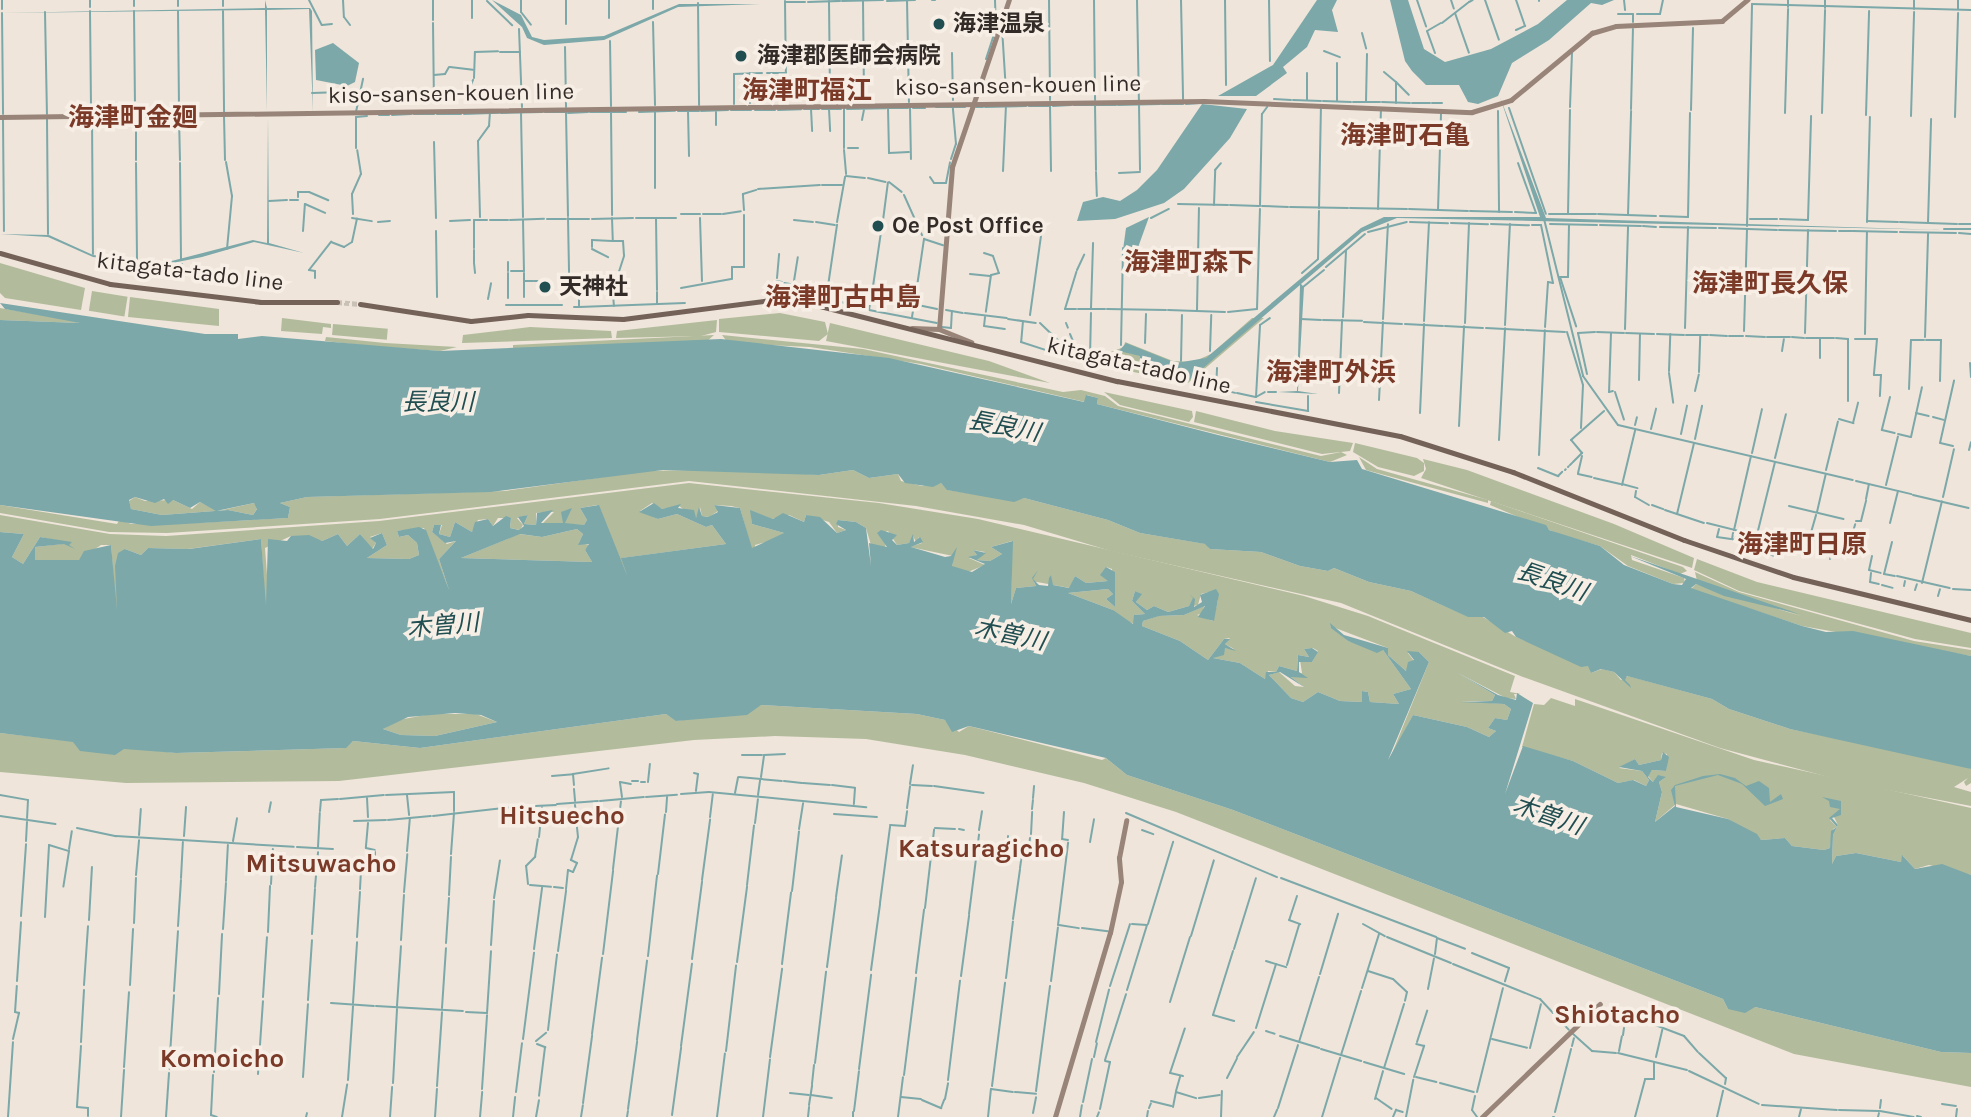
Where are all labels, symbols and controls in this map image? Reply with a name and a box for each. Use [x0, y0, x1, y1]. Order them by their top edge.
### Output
place label: 海津温泉 [953, 10, 1045, 38]
marker: 海津温泉 [931, 16, 947, 32]
place label: 海津郡医師会病院 [757, 42, 941, 70]
marker: 海津郡医師会病院 [731, 46, 751, 66]
street label: kiso-sansen-kouen line [895, 70, 1141, 102]
district label: 海津町福江 [742, 75, 872, 107]
street label: kiso-sansen-kouen line [328, 78, 574, 110]
district label: 海津町金廻 [68, 102, 198, 134]
district label: 海津町石亀 [1340, 120, 1470, 152]
place label: Oe Post Office [892, 212, 1044, 240]
marker: Oe Post Office [870, 218, 886, 234]
street label: kitagata-tado line [95, 247, 285, 297]
district label: 海津町森下 [1124, 247, 1254, 279]
district label: 海津町長久保 [1692, 268, 1848, 300]
place label: 天神社 [559, 273, 628, 301]
marker: 天神社 [537, 279, 553, 295]
district label: 海津町古中島 [765, 282, 921, 314]
street label: kitagata-tado line [1044, 331, 1234, 401]
district label: 海津町外浜 [1266, 357, 1396, 389]
water label: 長良川 [402, 389, 474, 417]
water label: 長良川 [966, 406, 1042, 448]
district label: 海津町日原 [1737, 529, 1867, 561]
water label: 長良川 [1513, 557, 1591, 607]
water label: 木曽川 [406, 609, 480, 643]
water label: 木曽川 [972, 613, 1048, 657]
water label: 木曽川 [1509, 791, 1587, 841]
district label: Hitsuecho [499, 800, 625, 832]
district label: Katsuragicho [898, 833, 1064, 865]
district label: Mitsuwacho [245, 848, 397, 880]
district label: Shiotacho [1554, 999, 1680, 1031]
district label: Komoicho [160, 1043, 284, 1075]

